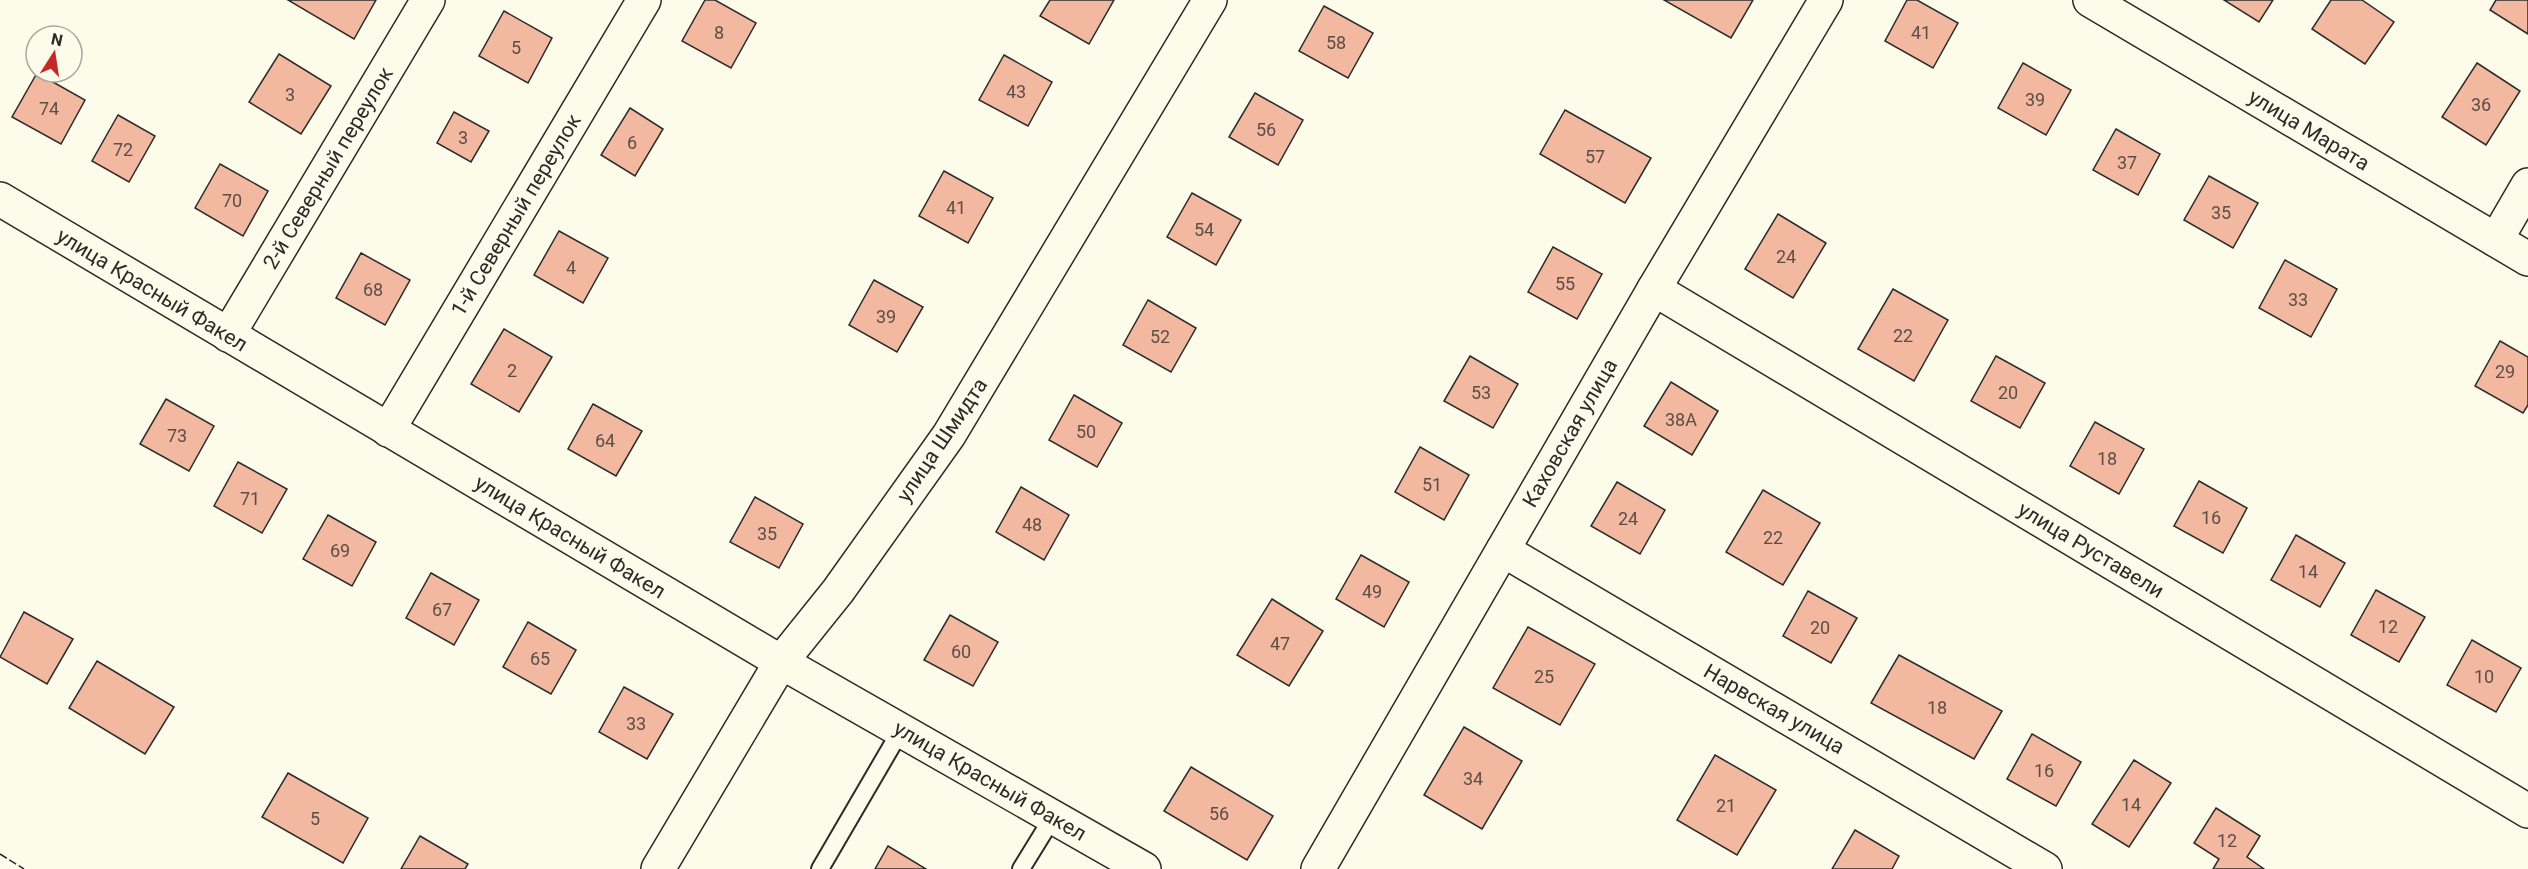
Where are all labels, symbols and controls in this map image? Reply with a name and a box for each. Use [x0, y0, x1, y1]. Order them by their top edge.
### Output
house number: 8 [714, 22, 724, 43]
house number: 41 [1911, 22, 1931, 43]
north arrow [24, 24, 84, 84]
text: N [50, 29, 65, 50]
house number: 58 [1326, 32, 1346, 53]
house number: 5 [511, 37, 521, 58]
street label: 2-й Северный переулок [258, 62, 398, 273]
house number: 43 [1006, 81, 1026, 102]
house number: 3 [285, 84, 295, 105]
street label: улица Марата [2244, 84, 2374, 176]
house number: 39 [2025, 89, 2045, 110]
house number: 36 [2471, 94, 2491, 115]
house number: 74 [39, 98, 59, 119]
street label: 1-й Северный переулок [446, 109, 586, 320]
house number: 56 [1256, 119, 1276, 140]
house number: 3 [458, 127, 468, 148]
house number: 6 [627, 132, 637, 153]
house number: 72 [113, 139, 133, 160]
house number: 57 [1585, 146, 1605, 167]
house number: 37 [2117, 152, 2137, 173]
house number: 70 [222, 190, 242, 211]
house number: 41 [946, 197, 966, 218]
house number: 35 [2211, 202, 2231, 223]
house number: 54 [1194, 219, 1214, 240]
street label: улица Красный Факел [52, 224, 252, 356]
house number: 24 [1776, 246, 1796, 267]
house number: 4 [566, 257, 576, 278]
house number: 55 [1555, 273, 1575, 294]
house number: 68 [363, 279, 383, 300]
house number: 33 [2288, 289, 2308, 310]
house number: 39 [876, 306, 896, 327]
house number: 22 [1893, 325, 1913, 346]
house number: 52 [1150, 326, 1170, 347]
street label: Каховская улица [1518, 355, 1622, 511]
house number: 2 [507, 360, 517, 381]
house number: 29 [2495, 361, 2515, 382]
street label: улица Шмидта [892, 374, 992, 506]
house number: 53 [1471, 382, 1491, 403]
house number: 20 [1998, 382, 2018, 403]
house number: 38А [1665, 409, 1697, 430]
house number: 50 [1076, 421, 1096, 442]
house number: 73 [167, 425, 187, 446]
house number: 64 [595, 430, 615, 451]
house number: 18 [2097, 448, 2117, 469]
street label: улица Красный Факел [470, 471, 670, 603]
house number: 51 [1422, 474, 1442, 495]
house number: 71 [240, 488, 260, 509]
street label: улица Руставели [2014, 497, 2168, 603]
house number: 16 [2201, 507, 2221, 528]
house number: 24 [1618, 508, 1638, 529]
house number: 48 [1022, 514, 1042, 535]
house number: 35 [757, 523, 777, 544]
house number: 22 [1763, 527, 1783, 548]
house number: 69 [330, 540, 350, 561]
house number: 14 [2298, 561, 2318, 582]
house number: 49 [1362, 581, 1382, 602]
house number: 67 [432, 599, 452, 620]
house number: 12 [2378, 616, 2398, 637]
house number: 20 [1810, 617, 1830, 638]
house number: 47 [1270, 633, 1290, 654]
house number: 60 [951, 641, 971, 662]
house number: 65 [530, 648, 550, 669]
street label: Нарвская улица [1699, 659, 1849, 759]
house number: 25 [1534, 666, 1554, 687]
house number: 10 [2474, 666, 2494, 687]
house number: 18 [1927, 697, 1947, 718]
house number: 33 [626, 713, 646, 734]
street label: улица Красный Факел [890, 716, 1090, 846]
house number: 16 [2034, 760, 2054, 781]
house number: 34 [1463, 768, 1483, 789]
house number: 14 [2121, 794, 2141, 815]
house number: 21 [1716, 795, 1736, 816]
house number: 56 [1209, 803, 1229, 824]
house number: 5 [310, 808, 320, 829]
house number: 12 [2217, 830, 2237, 851]

